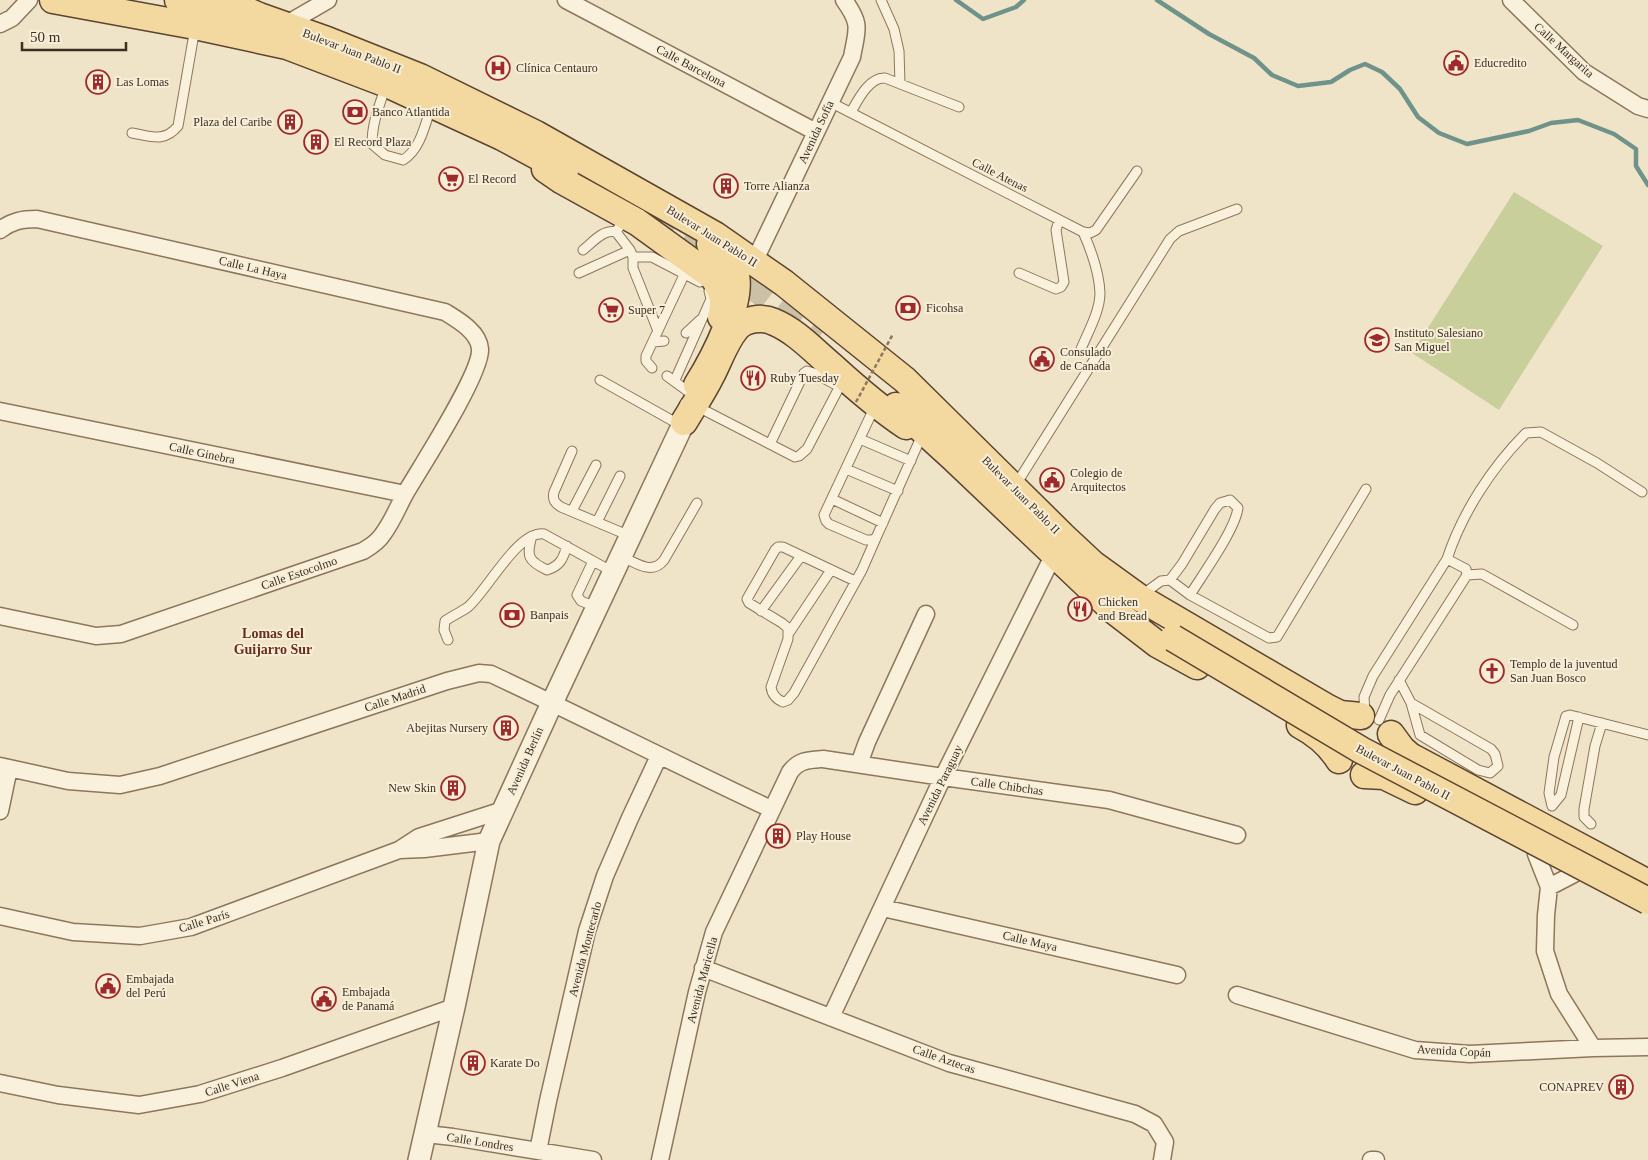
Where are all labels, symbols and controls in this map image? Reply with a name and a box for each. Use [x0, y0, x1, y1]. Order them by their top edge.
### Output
scale bar [22, 20, 126, 52]
street label: Calle Margarita [1531, 20, 1597, 81]
street label: Bulevar Juan Pablo II [301, 26, 403, 76]
text: 50 m [30, 29, 61, 45]
street label: Calle Barcelona [654, 42, 729, 91]
public building icon: Educredito [1443, 50, 1469, 76]
hospital icon: Clínica Centauro [485, 55, 511, 81]
place label: Educredito [1474, 56, 1527, 70]
place label: Clínica Centauro [516, 61, 598, 75]
building icon: Las Lomas [85, 69, 111, 95]
place label: Las Lomas [116, 75, 169, 89]
street label: Avenida Sofía [795, 98, 837, 166]
bank icon: Banco Atlantida [342, 99, 368, 125]
place label: Banco Atlantida [372, 105, 450, 119]
building icon: Plaza del Caribe [277, 109, 303, 135]
place label: Plaza del Caribe [193, 115, 272, 129]
building icon: El Record Plaza [303, 129, 329, 155]
place label: El Record Plaza [334, 135, 412, 149]
street label: Calle Atenas [970, 155, 1031, 195]
supermarket icon: El Record [438, 166, 464, 192]
place label: El Record [468, 172, 516, 186]
building icon: Torre Alianza [713, 173, 739, 199]
place label: Torre Alianza [744, 179, 810, 193]
street label: Bulevar Juan Pablo II [664, 202, 760, 270]
street label: Calle La Haya [218, 253, 289, 283]
bank icon: Ficohsa [895, 295, 921, 321]
supermarket icon: Super 7 [598, 297, 624, 323]
place label: Ficohsa [926, 301, 964, 315]
place label: Super 7 [628, 303, 665, 317]
place label: Instituto Salesiano San Miguel [1394, 326, 1483, 354]
school or university icon: Instituto Salesiano San Miguel [1364, 327, 1390, 353]
place label: Consulado de Canada [1060, 345, 1111, 373]
public building icon: Consulado de Canada [1029, 346, 1055, 372]
restaurant icon: Ruby Tuesday [740, 365, 766, 391]
place label: Ruby Tuesday [770, 371, 839, 385]
street label: Calle Ginebra [168, 439, 237, 467]
street label: Bulevar Juan Pablo II [979, 453, 1063, 537]
place label: Colegio de Arquitectos [1070, 466, 1126, 494]
public building icon: Colegio de Arquitectos [1039, 467, 1065, 493]
street label: Calle Estocolmo [259, 553, 339, 593]
place label: Chicken and Bread [1098, 595, 1147, 623]
restaurant icon: Chicken and Bread [1067, 596, 1093, 622]
bank icon: Banpais [499, 602, 525, 628]
place label: Banpais [530, 608, 569, 622]
district label: Lomas del Guijarro Sur [234, 626, 312, 657]
place label: Templo de la juventud San Juan Bosco [1510, 657, 1617, 685]
church icon: Templo de la juventud San Juan Bosco [1479, 658, 1505, 684]
street label: Calle Madrid [363, 682, 427, 714]
building icon: Abejitas Nursery [493, 715, 519, 741]
place label: Abejitas Nursery [406, 721, 488, 735]
street label: Avenida Berlín [504, 725, 546, 797]
street label: Bulevar Juan Pablo II [1354, 741, 1452, 803]
street label: Avenida Paraguay [915, 743, 965, 827]
street label: Calle Chibchas [970, 774, 1044, 798]
building icon: New Skin [440, 775, 466, 801]
place label: New Skin [388, 781, 436, 795]
building icon: Play House [765, 823, 791, 849]
place label: Play House [796, 829, 851, 843]
street label: Avenida Montecarlo [566, 900, 604, 998]
street label: Calle París [177, 907, 231, 935]
street label: Calle Maya [1001, 928, 1059, 954]
street label: Avenida Maricella [684, 935, 720, 1025]
place label: Embajada del Perú [126, 972, 175, 1000]
public building icon: Embajada del Perú [95, 973, 121, 999]
place label: Embajada de Panamá [342, 985, 395, 1013]
public building icon: Embajada de Panamá [311, 986, 337, 1012]
street label: Calle Aztecas [911, 1042, 978, 1076]
street label: Avenida Copán [1417, 1042, 1491, 1060]
building icon: Karate Do [460, 1050, 486, 1076]
place label: Karate Do [490, 1056, 540, 1070]
street label: Calle Viena [203, 1068, 261, 1099]
building icon: CONAPREV [1608, 1074, 1634, 1100]
place label: CONAPREV [1539, 1080, 1604, 1094]
street label: Calle Londres [445, 1130, 515, 1154]

